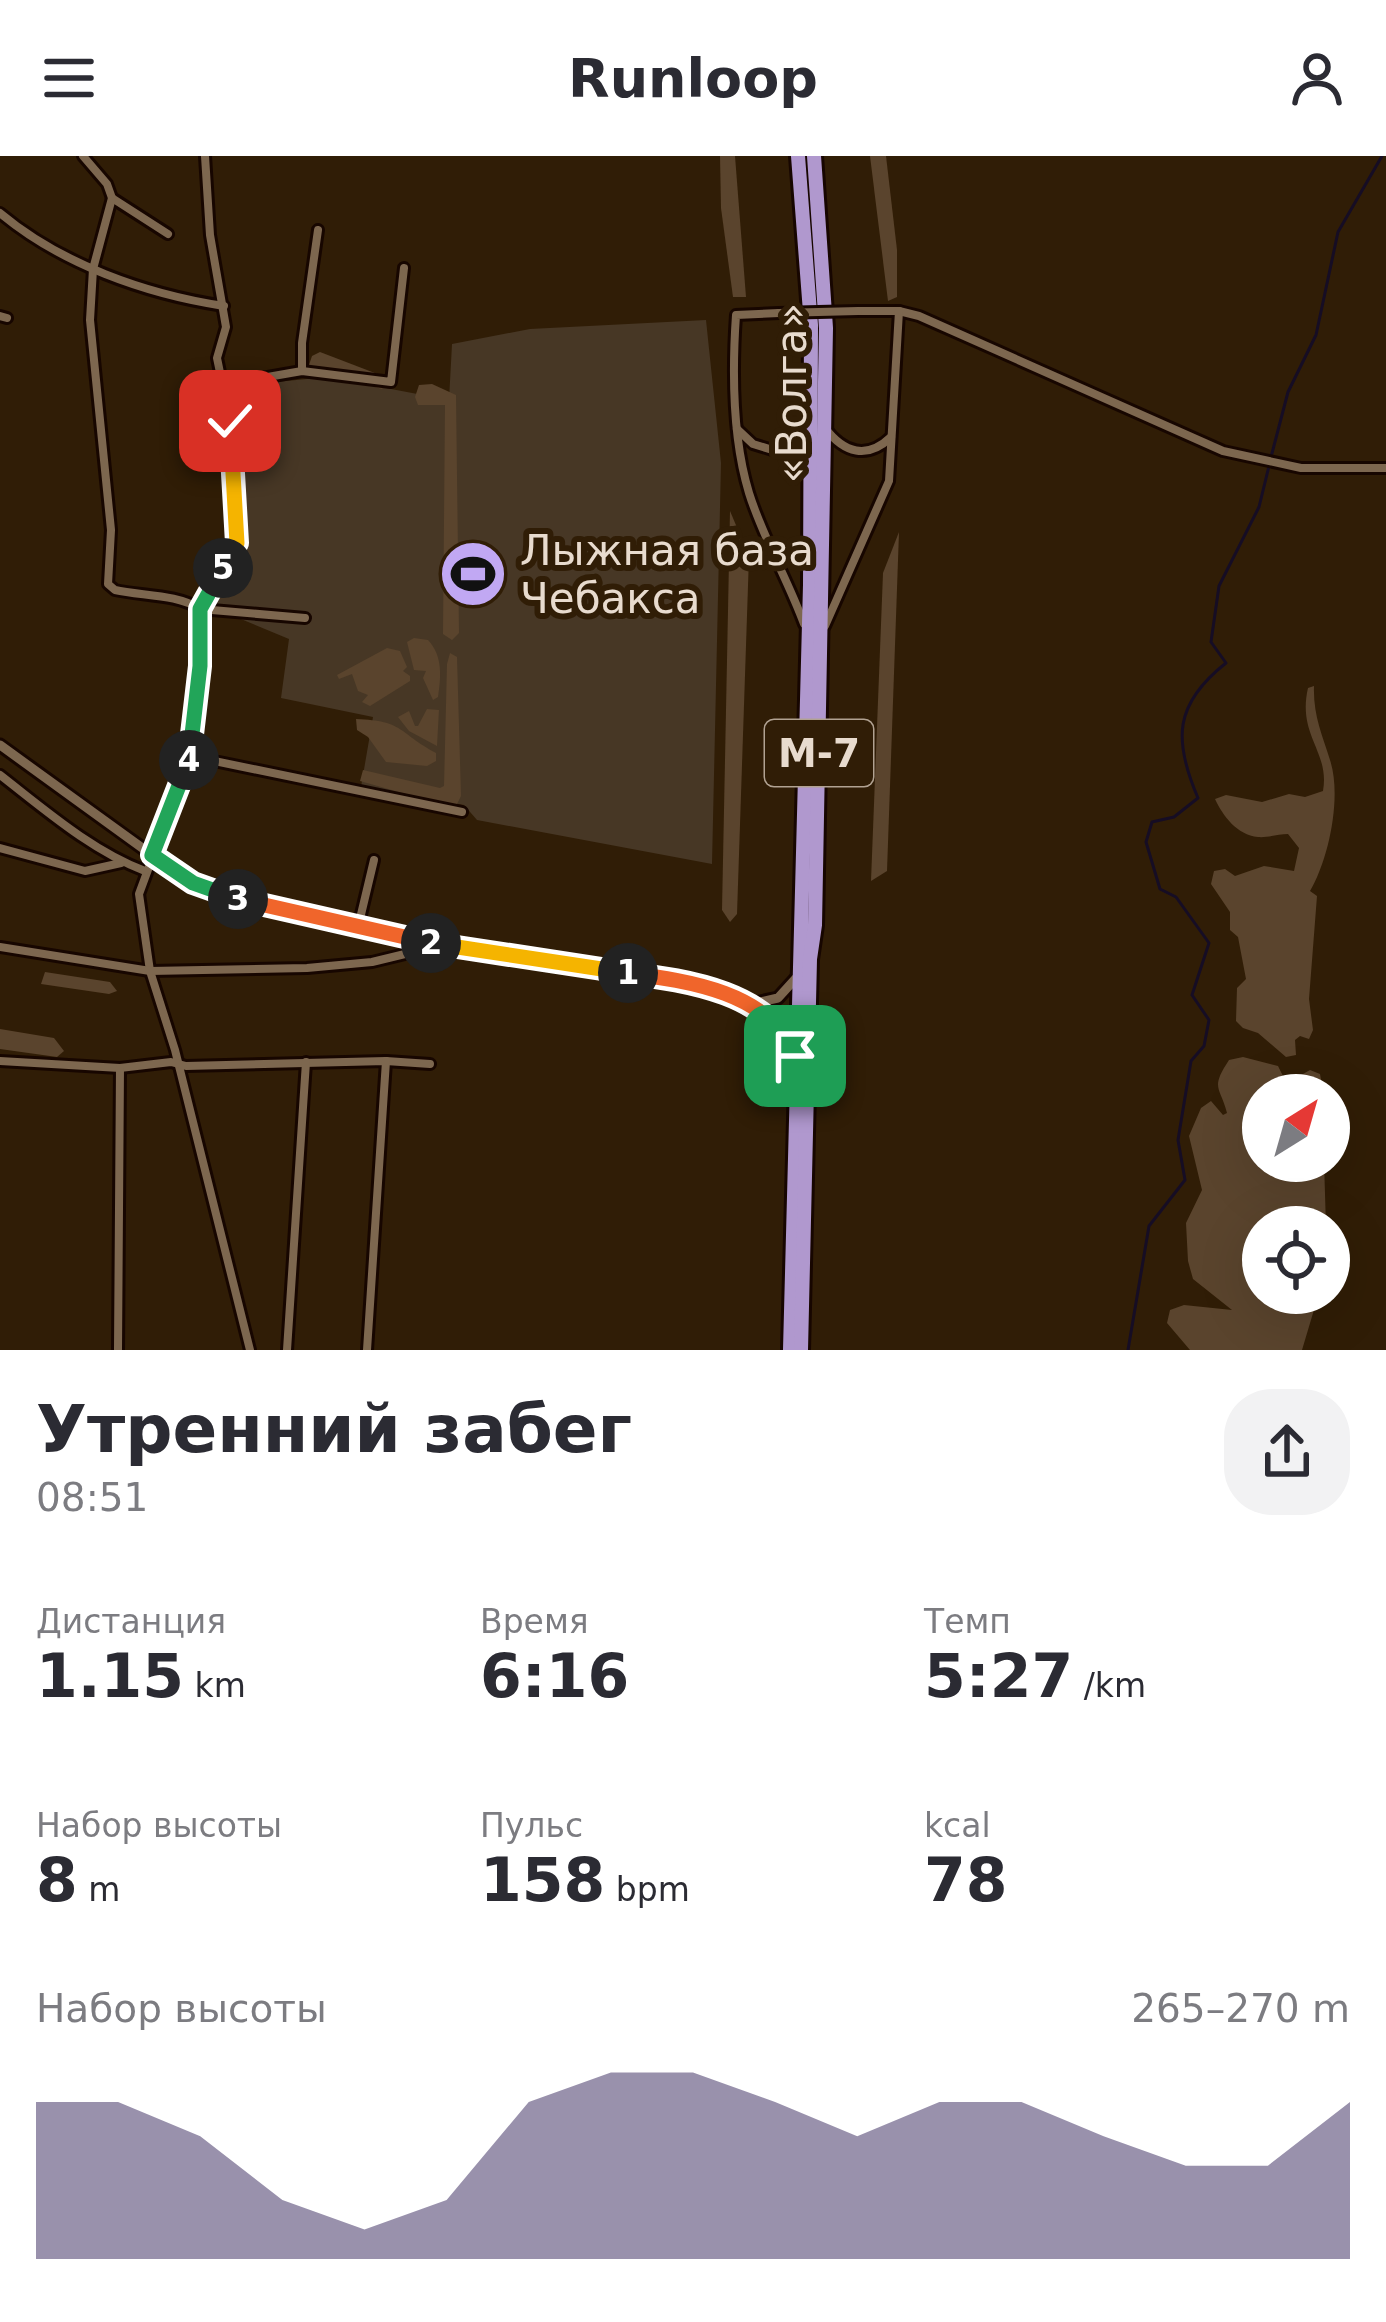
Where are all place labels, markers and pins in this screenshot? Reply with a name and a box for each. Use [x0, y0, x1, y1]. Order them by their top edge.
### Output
pin [179, 370, 281, 472]
place label: Лыжная база Чебакса [520, 526, 814, 623]
pin: 5 [193, 538, 253, 598]
sports icon: Лыжная база Чебакса [438, 539, 508, 609]
pin: 4 [159, 730, 219, 790]
pin: 3 [208, 869, 268, 929]
pin: 2 [401, 913, 461, 973]
pin: 1 [598, 943, 658, 1003]
pin [744, 1005, 846, 1107]

